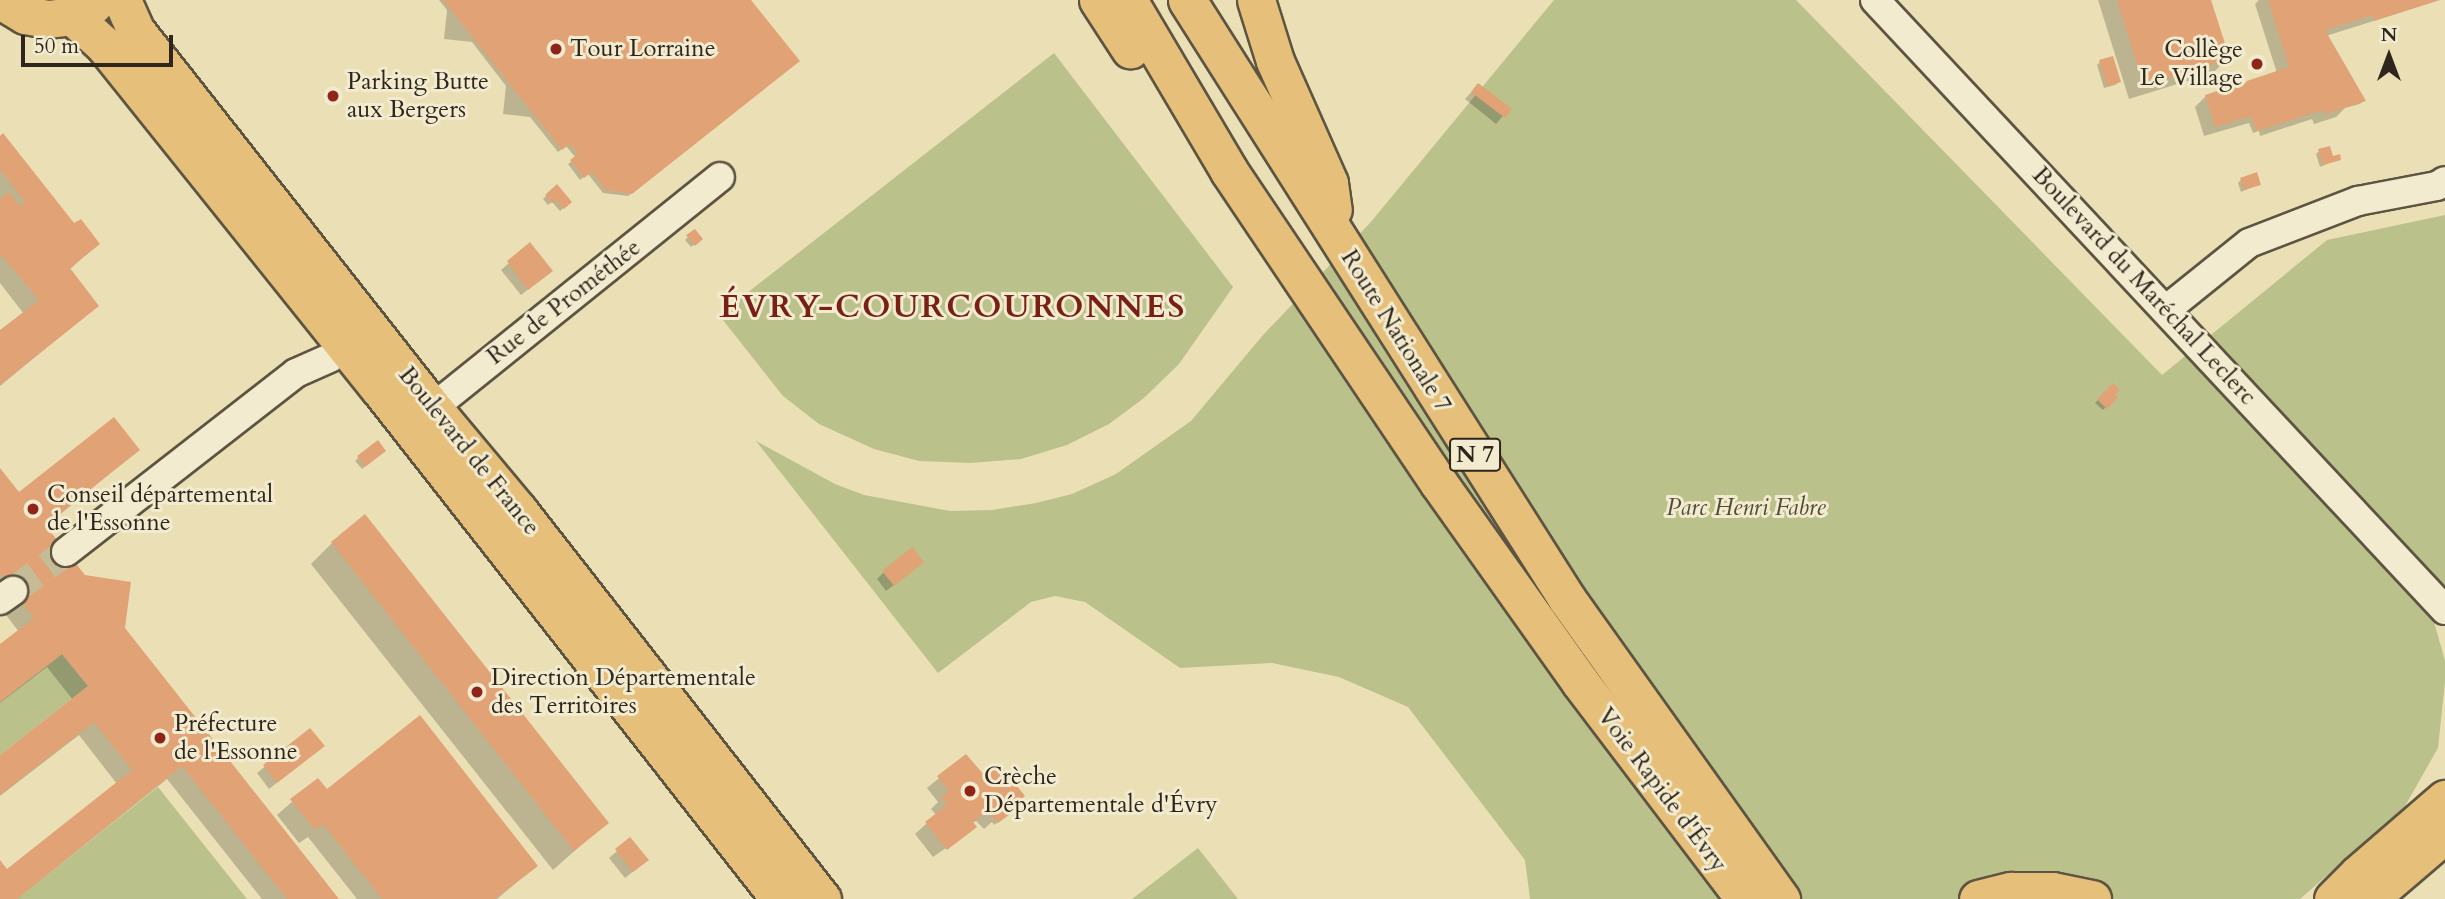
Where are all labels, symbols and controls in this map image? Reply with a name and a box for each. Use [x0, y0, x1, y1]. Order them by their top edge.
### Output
scale bar [24, 21, 177, 65]
north arrow [2354, 21, 2424, 91]
text: N [2381, 22, 2397, 48]
text: 50 m [34, 32, 79, 61]
place label: Tour Lorraine [570, 35, 716, 63]
place label: Collège Le Village [2140, 36, 2243, 92]
marker: Tour Lorraine [548, 41, 564, 57]
marker: Collège Le Village [2249, 56, 2265, 72]
place label: Parking Butte aux Bergers [347, 68, 489, 124]
marker: Parking Butte aux Bergers [325, 88, 341, 104]
street label: Boulevard du Maréchal Leclerc [2026, 161, 2262, 411]
street label: Rue de Prométhée [481, 233, 647, 371]
street label: Route Nationale 7 [1335, 245, 1457, 417]
district label: ÉVRY-COURCOURONNES [722, 288, 1184, 326]
street label: Boulevard de France [392, 361, 546, 541]
road number: N 7 [1449, 436, 1501, 475]
place label: Conseil départemental de l'Essonne [47, 481, 273, 537]
park label: Parc Henri Fabre [1666, 494, 1826, 522]
marker: Conseil départemental de l'Essonne [25, 501, 41, 517]
place label: Direction Départementale des Territoires [491, 664, 756, 720]
marker: Direction Départementale des Territoires [469, 684, 485, 700]
street label: Voie Rapide d'Évry [1591, 702, 1733, 878]
place label: Préfecture de l'Essonne [174, 710, 298, 766]
marker: Préfecture de l'Essonne [152, 730, 168, 746]
place label: Crèche Départementale d'Évry [984, 763, 1218, 819]
marker: Crèche Départementale d'Évry [962, 783, 978, 799]

